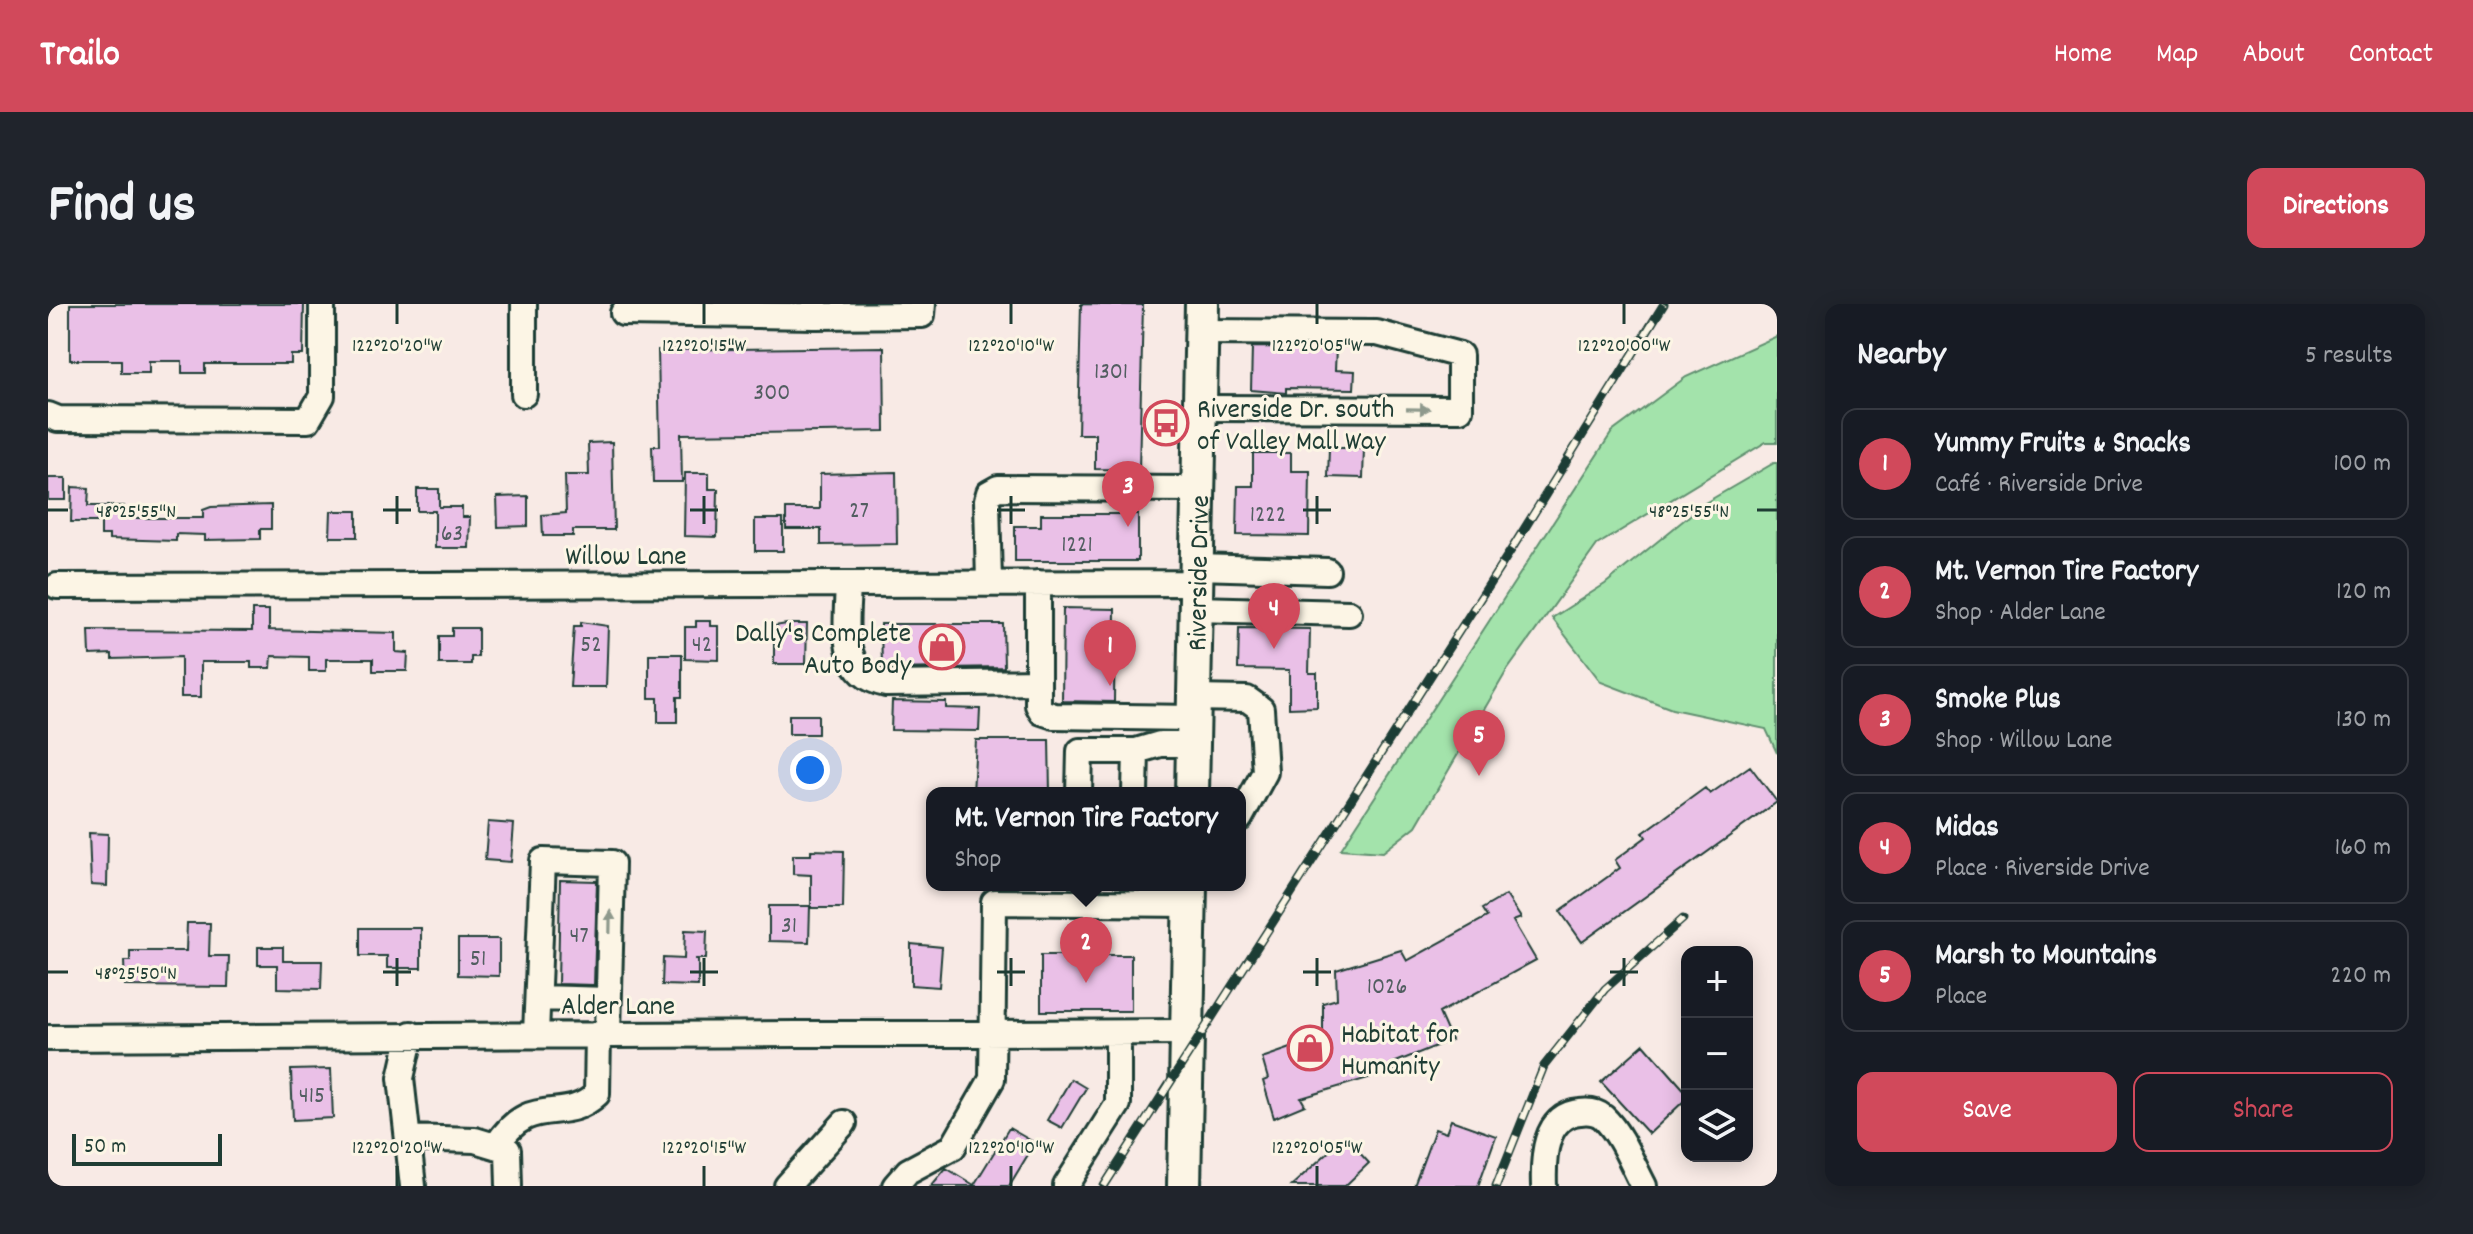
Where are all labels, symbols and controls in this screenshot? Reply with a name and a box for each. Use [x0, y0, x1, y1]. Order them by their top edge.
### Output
text: Trailo [40, 29, 120, 84]
text: Home [2054, 36, 2112, 76]
text: Map [2156, 36, 2198, 76]
text: About [2242, 36, 2305, 76]
text: Contact [2349, 36, 2433, 76]
text: Find us [48, 168, 196, 248]
button: Directions [2247, 168, 2425, 248]
text: Nearby [1857, 332, 1946, 381]
text: 122°20'20"W [352, 333, 443, 361]
text: 122°20'15"W [662, 333, 747, 361]
text: 122°20'10"W [968, 333, 1054, 361]
text: 122°20'05"W [1272, 333, 1363, 361]
text: 122°20'00"W [1578, 333, 1671, 361]
text: 5 results [2305, 338, 2393, 375]
house number: 1301 [1094, 356, 1128, 390]
house number: 300 [754, 377, 790, 411]
place label: Riverside Dr. south of Valley Mall Way [1197, 392, 1394, 464]
bus stop icon: Riverside Dr. south of Valley Mall Way [1142, 399, 1190, 447]
one-way arrow [1406, 402, 1431, 415]
text: Yummy Fruits & Snacks [1935, 424, 2191, 467]
text: 1 [1882, 446, 1888, 483]
text: 100 m [2333, 446, 2391, 483]
pin: 3 [1102, 461, 1154, 527]
text: Café · Riverside Drive [1935, 467, 2143, 504]
house number: 27 [849, 495, 869, 529]
street label: Riverside Drive [1180, 495, 1223, 652]
text: 48°25'55"N [96, 499, 176, 527]
house number: 1222 [1250, 499, 1286, 533]
text: 48°25'55"N [1649, 499, 1729, 527]
house number: 63 [441, 518, 463, 552]
house number: 1221 [1061, 529, 1093, 563]
street label: Willow Lane [565, 539, 687, 579]
text: Mt. Vernon Tire Factory [1935, 552, 2198, 595]
text: 2 [1879, 574, 1891, 611]
text: 120 m [2336, 574, 2391, 611]
pin: 4 [1248, 583, 1300, 649]
text: Shop · Alder Lane [1935, 595, 2106, 632]
place label: Dally's Complete Auto Body [735, 616, 912, 688]
pin: 1 [1084, 620, 1136, 686]
shop icon: Dally's Complete Auto Body [918, 623, 966, 671]
house number: 52 [580, 629, 602, 663]
house number: 42 [692, 629, 712, 663]
text: Smoke Plus [1935, 680, 2061, 723]
text: 3 [1879, 702, 1891, 739]
text: 130 m [2336, 702, 2391, 739]
pin: 5 [1453, 710, 1505, 776]
text: Shop · Willow Lane [1935, 723, 2112, 760]
your location [790, 750, 830, 790]
popup [926, 787, 1246, 891]
text: Mt. Vernon Tire Factory [954, 799, 1218, 842]
text: Midas [1935, 808, 1999, 851]
text: 4 [1880, 830, 1890, 867]
text: 160 m [2335, 830, 2391, 867]
text: Shop [954, 842, 1001, 879]
text: Place · Riverside Drive [1935, 851, 2150, 888]
one-way arrow [604, 909, 616, 934]
house number: 31 [781, 910, 797, 944]
pin: 2 [1060, 917, 1112, 983]
house number: 47 [569, 920, 589, 954]
text: Marsh to Mountains [1935, 936, 2157, 979]
house number: 51 [470, 943, 486, 977]
map controls [1681, 946, 1753, 1162]
button: + [1681, 946, 1753, 1018]
text: 5 [1879, 958, 1891, 995]
text: 220 m [2330, 958, 2391, 995]
text: 48°25'50"N [95, 961, 177, 989]
house number: 1026 [1367, 971, 1407, 1005]
text: Place [1935, 979, 1987, 1016]
street label: Alder Lane [561, 989, 675, 1029]
place label: Habitat for Humanity [1341, 1017, 1459, 1089]
button: − [1681, 1018, 1753, 1090]
shop icon: Habitat for Humanity [1286, 1024, 1334, 1072]
button: Save [1857, 1072, 2117, 1152]
button: Share [2133, 1072, 2393, 1152]
house number: 415 [299, 1080, 325, 1114]
button: layers [1681, 1090, 1753, 1162]
scale bar [72, 1130, 222, 1166]
text: 50 m [84, 1132, 126, 1163]
text: 122°20'20"W [352, 1135, 443, 1163]
text: 122°20'15"W [662, 1135, 747, 1163]
text: 122°20'10"W [968, 1135, 1054, 1163]
text: 122°20'05"W [1272, 1135, 1363, 1163]

